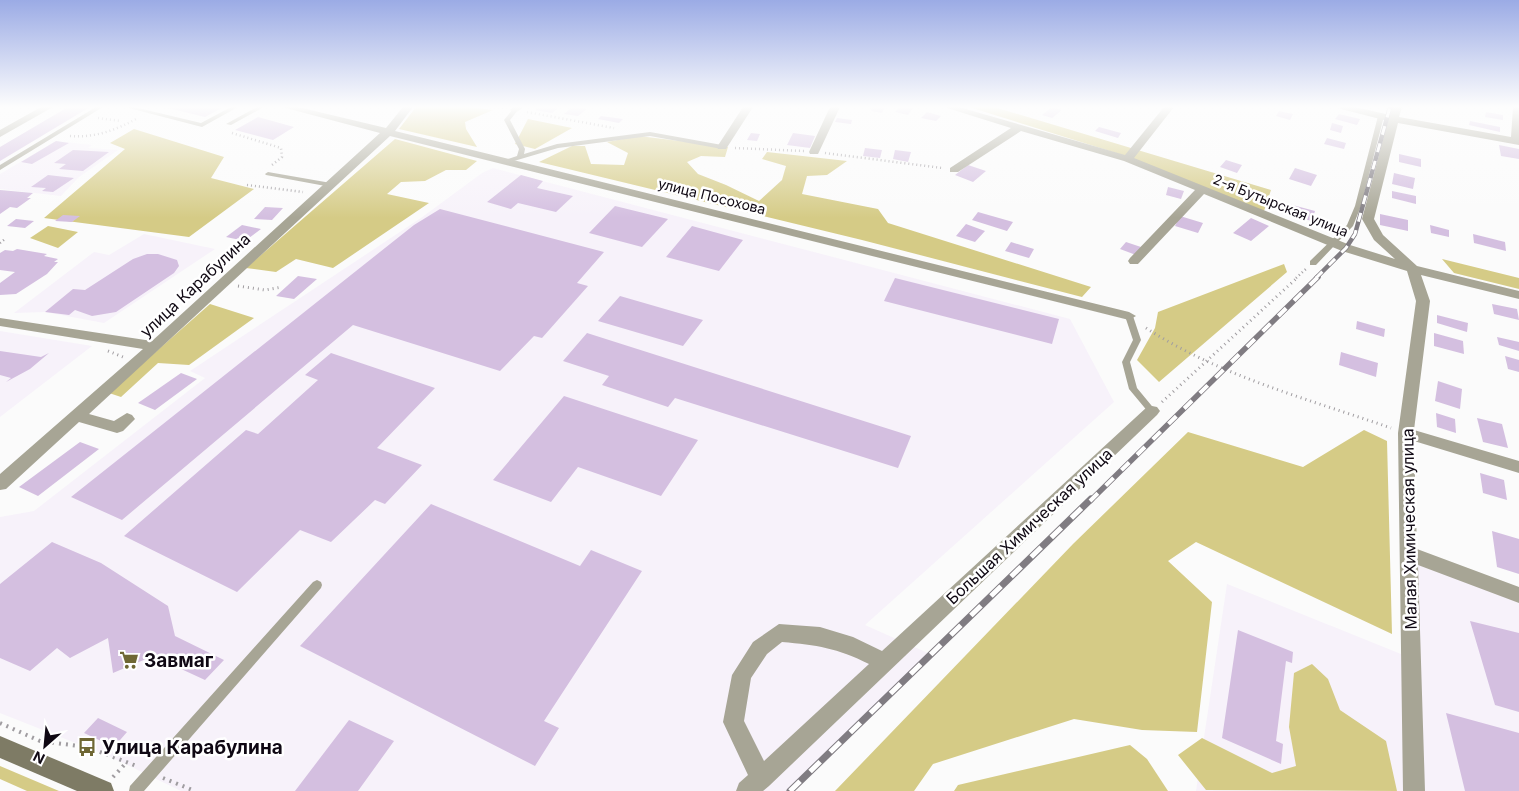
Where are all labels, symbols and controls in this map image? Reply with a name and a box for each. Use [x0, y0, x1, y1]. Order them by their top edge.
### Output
street label: 2-я Бутырская улица [1211, 170, 1351, 240]
street label: улица Посохова [657, 174, 767, 218]
street label: улица Карабулина [136, 229, 254, 341]
street label: Малая Химическая улица [1397, 428, 1421, 630]
street label: Большая Химическая улица [942, 444, 1116, 608]
supermarket icon: Завмаг [118, 649, 140, 671]
place label: Завмаг [144, 649, 214, 672]
north arrow [20, 721, 70, 771]
bus stop icon: Улица Карабулина [76, 736, 98, 758]
place label: Улица Карабулина [102, 736, 283, 759]
text: N [30, 748, 47, 768]

